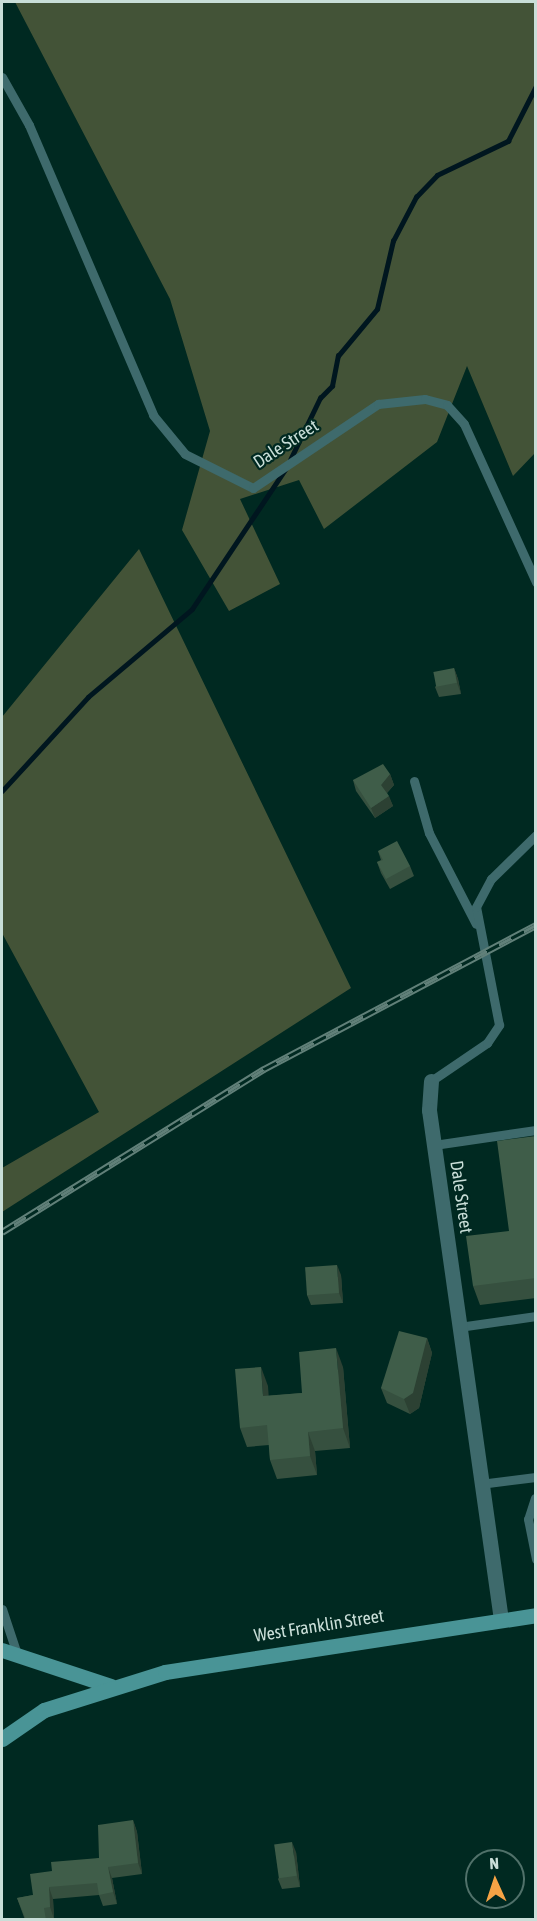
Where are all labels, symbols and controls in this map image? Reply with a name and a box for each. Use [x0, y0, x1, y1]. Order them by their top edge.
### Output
street label: Dale Street [249, 415, 323, 473]
street label: Dale Street [445, 1159, 477, 1235]
street label: West Franklin Street [253, 1605, 385, 1647]
north arrow [465, 1849, 525, 1909]
text: N [489, 1854, 499, 1872]

